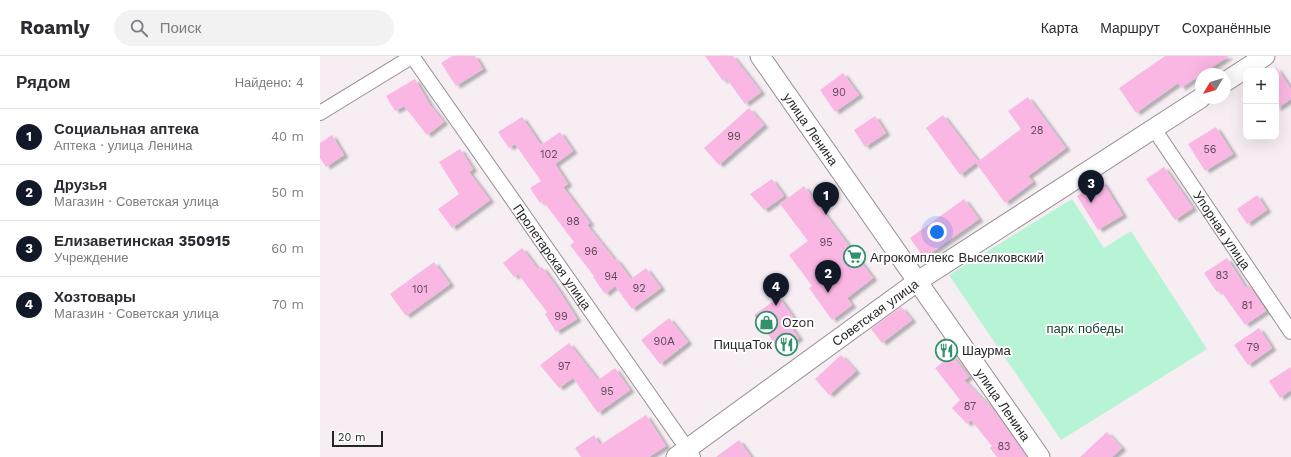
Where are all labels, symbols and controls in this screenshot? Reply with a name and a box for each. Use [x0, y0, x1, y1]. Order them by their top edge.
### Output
search box [114, 10, 394, 46]
text: Roamly [20, 16, 90, 39]
icon: search [128, 17, 150, 39]
text: Поиск [160, 19, 201, 37]
text: Карта [1041, 20, 1078, 36]
text: Маршрут [1100, 20, 1160, 36]
text: Сохранённые [1182, 20, 1271, 36]
north arrow [1195, 68, 1231, 104]
map controls [1243, 68, 1279, 140]
button: + [1243, 68, 1279, 104]
text: Рядом [16, 72, 71, 92]
text: Найдено: 4 [235, 75, 304, 90]
house number: 90 [832, 86, 846, 99]
street label: улица Ленина [781, 90, 842, 169]
button: − [1243, 104, 1279, 140]
text: Социальная аптека [54, 120, 199, 138]
house number: 28 [1030, 124, 1044, 137]
text: 1 [26, 129, 32, 144]
text: 40 m [271, 129, 304, 144]
house number: 99 [727, 130, 741, 143]
text: Аптека · улица Ленина [54, 138, 193, 153]
house number: 56 [1203, 143, 1217, 156]
house number: 102 [540, 148, 558, 161]
pin: 3 [1078, 170, 1104, 203]
text: Друзья [54, 176, 107, 194]
pin: 1 [813, 182, 839, 215]
text: 2 [25, 185, 33, 200]
text: 50 m [272, 185, 304, 200]
street label: Упорная улица [1191, 188, 1254, 273]
text: Магазин · Советская улица [54, 194, 219, 209]
street label: Пролетарская улица [511, 201, 595, 313]
house number: 98 [566, 215, 580, 228]
your location [927, 222, 947, 242]
text: Елизаветинская 350915 [54, 232, 230, 250]
house number: 95 [819, 236, 833, 249]
text: 3 [25, 241, 33, 256]
text: 60 m [271, 241, 304, 256]
supermarket icon: Агрокомплекс Выселковский [841, 244, 867, 270]
house number: 96 [584, 245, 598, 258]
text: Учреждение [54, 250, 129, 265]
place label: Агрокомплекс Выселковский [870, 250, 1044, 265]
pin: 2 [815, 260, 841, 293]
house number: 83 [1216, 269, 1228, 282]
house number: 94 [604, 270, 618, 283]
pin: 4 [763, 273, 789, 306]
street label: Советская улица [829, 276, 922, 349]
house number: 92 [632, 282, 646, 295]
house number: 101 [412, 283, 428, 296]
text: Хозтовары [54, 288, 136, 306]
text: 4 [25, 297, 33, 312]
text: 70 m [272, 297, 304, 312]
house number: 81 [1241, 299, 1253, 312]
text: Магазин · Советская улица [54, 306, 219, 321]
shop icon: Ozon [754, 309, 780, 335]
house number: 99 [554, 310, 568, 323]
place label: Ozon [782, 315, 814, 330]
park label: парк победы [1046, 321, 1124, 336]
restaurant icon: ПиццаТок [774, 331, 800, 357]
house number: 90А [654, 335, 675, 348]
place label: ПиццаТок [713, 337, 772, 352]
restaurant icon: Шаурма [933, 337, 959, 363]
house number: 79 [1247, 341, 1260, 354]
place label: Шаурма [962, 343, 1012, 358]
house number: 97 [558, 360, 570, 373]
street label: улица Ленина [973, 365, 1034, 444]
house number: 95 [600, 385, 614, 398]
house number: 87 [964, 400, 976, 413]
scale bar [332, 429, 383, 448]
text: 20 m [338, 431, 366, 444]
house number: 83 [998, 440, 1010, 453]

